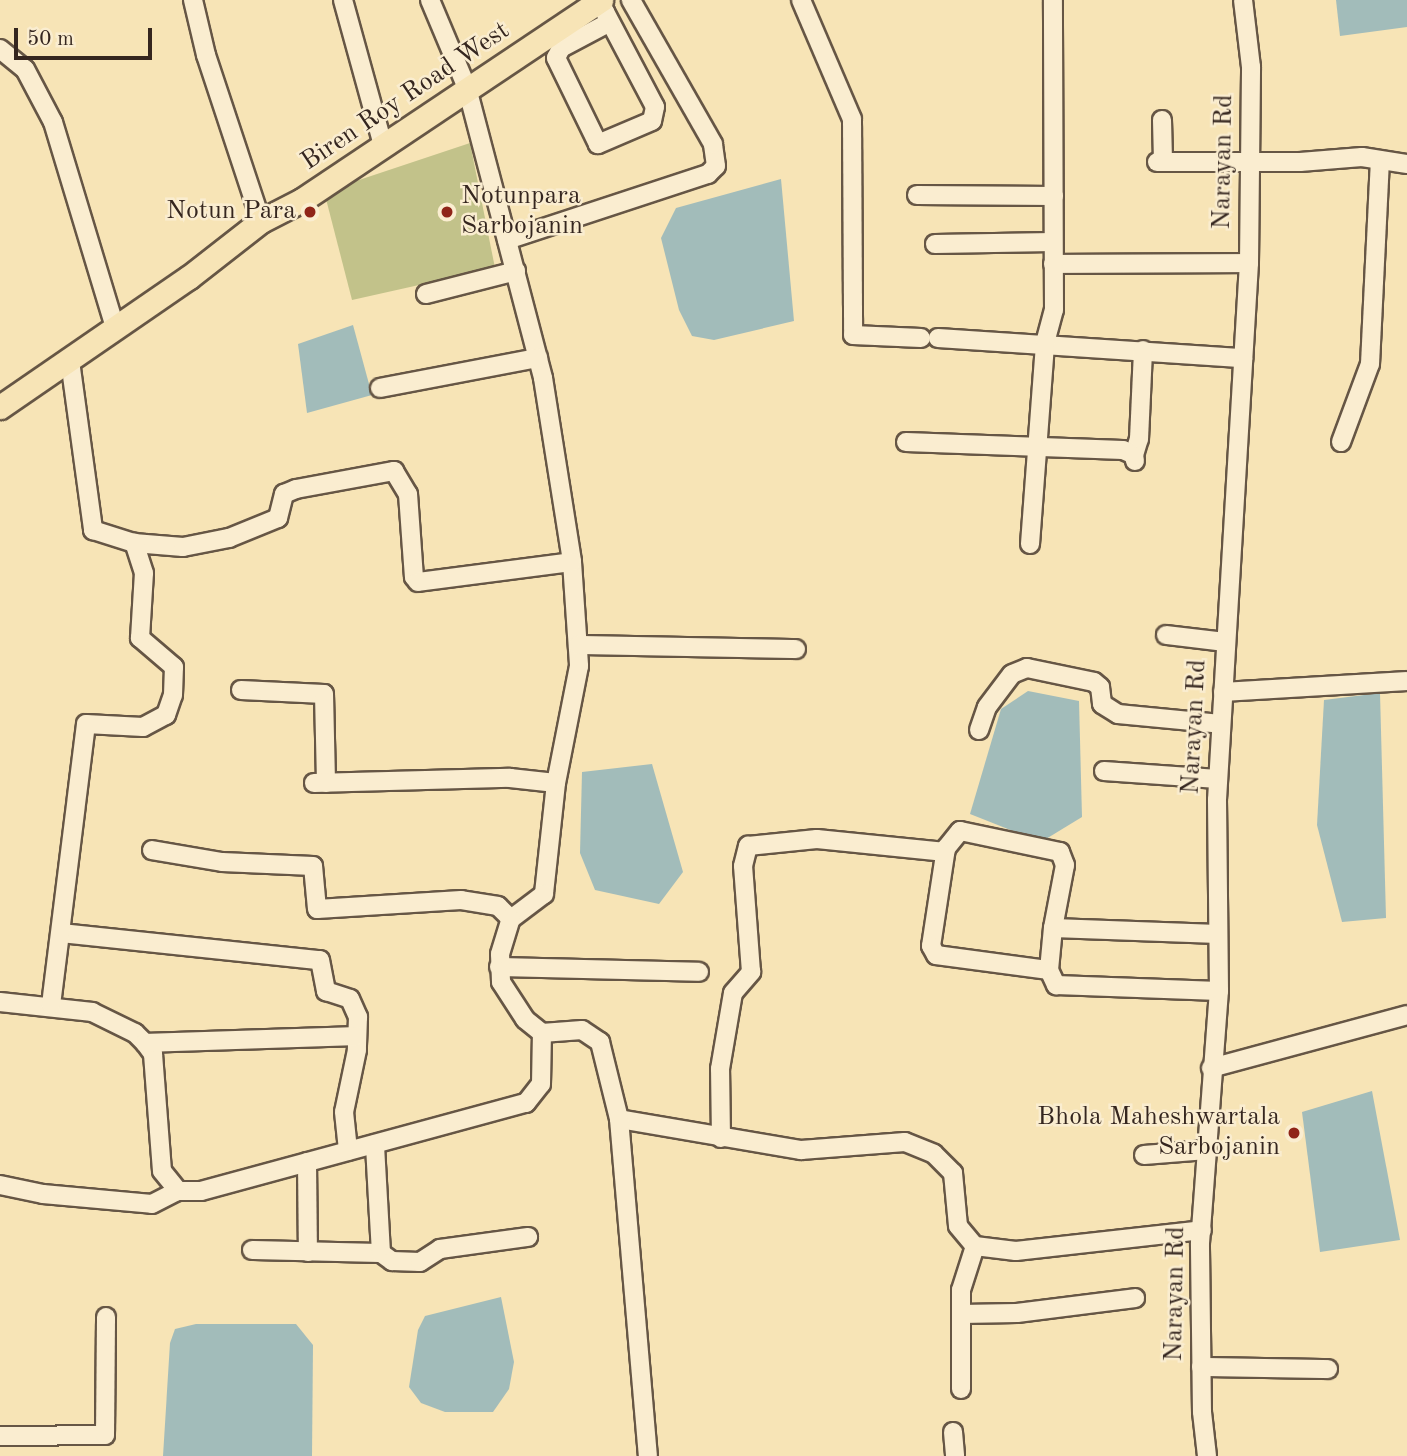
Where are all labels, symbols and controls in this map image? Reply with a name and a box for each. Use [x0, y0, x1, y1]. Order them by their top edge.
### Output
scale bar [18, 14, 156, 58]
street label: Biren Roy Road West [296, 16, 516, 178]
text: 50 m [27, 29, 74, 50]
street label: Narayan Rd [1207, 94, 1241, 230]
place label: Notunpara Sarbojanin [461, 181, 583, 242]
place label: Notun Para [166, 196, 296, 228]
marker: Notun Para [302, 204, 318, 220]
marker: Notunpara Sarbojanin [439, 204, 455, 220]
street label: Narayan Rd [1176, 659, 1214, 795]
place label: Bhola Maheshwartala Sarbojanin [1037, 1102, 1280, 1164]
marker: Bhola Maheshwartala Sarbojanin [1286, 1125, 1302, 1141]
street label: Narayan Rd [1159, 1226, 1193, 1362]

